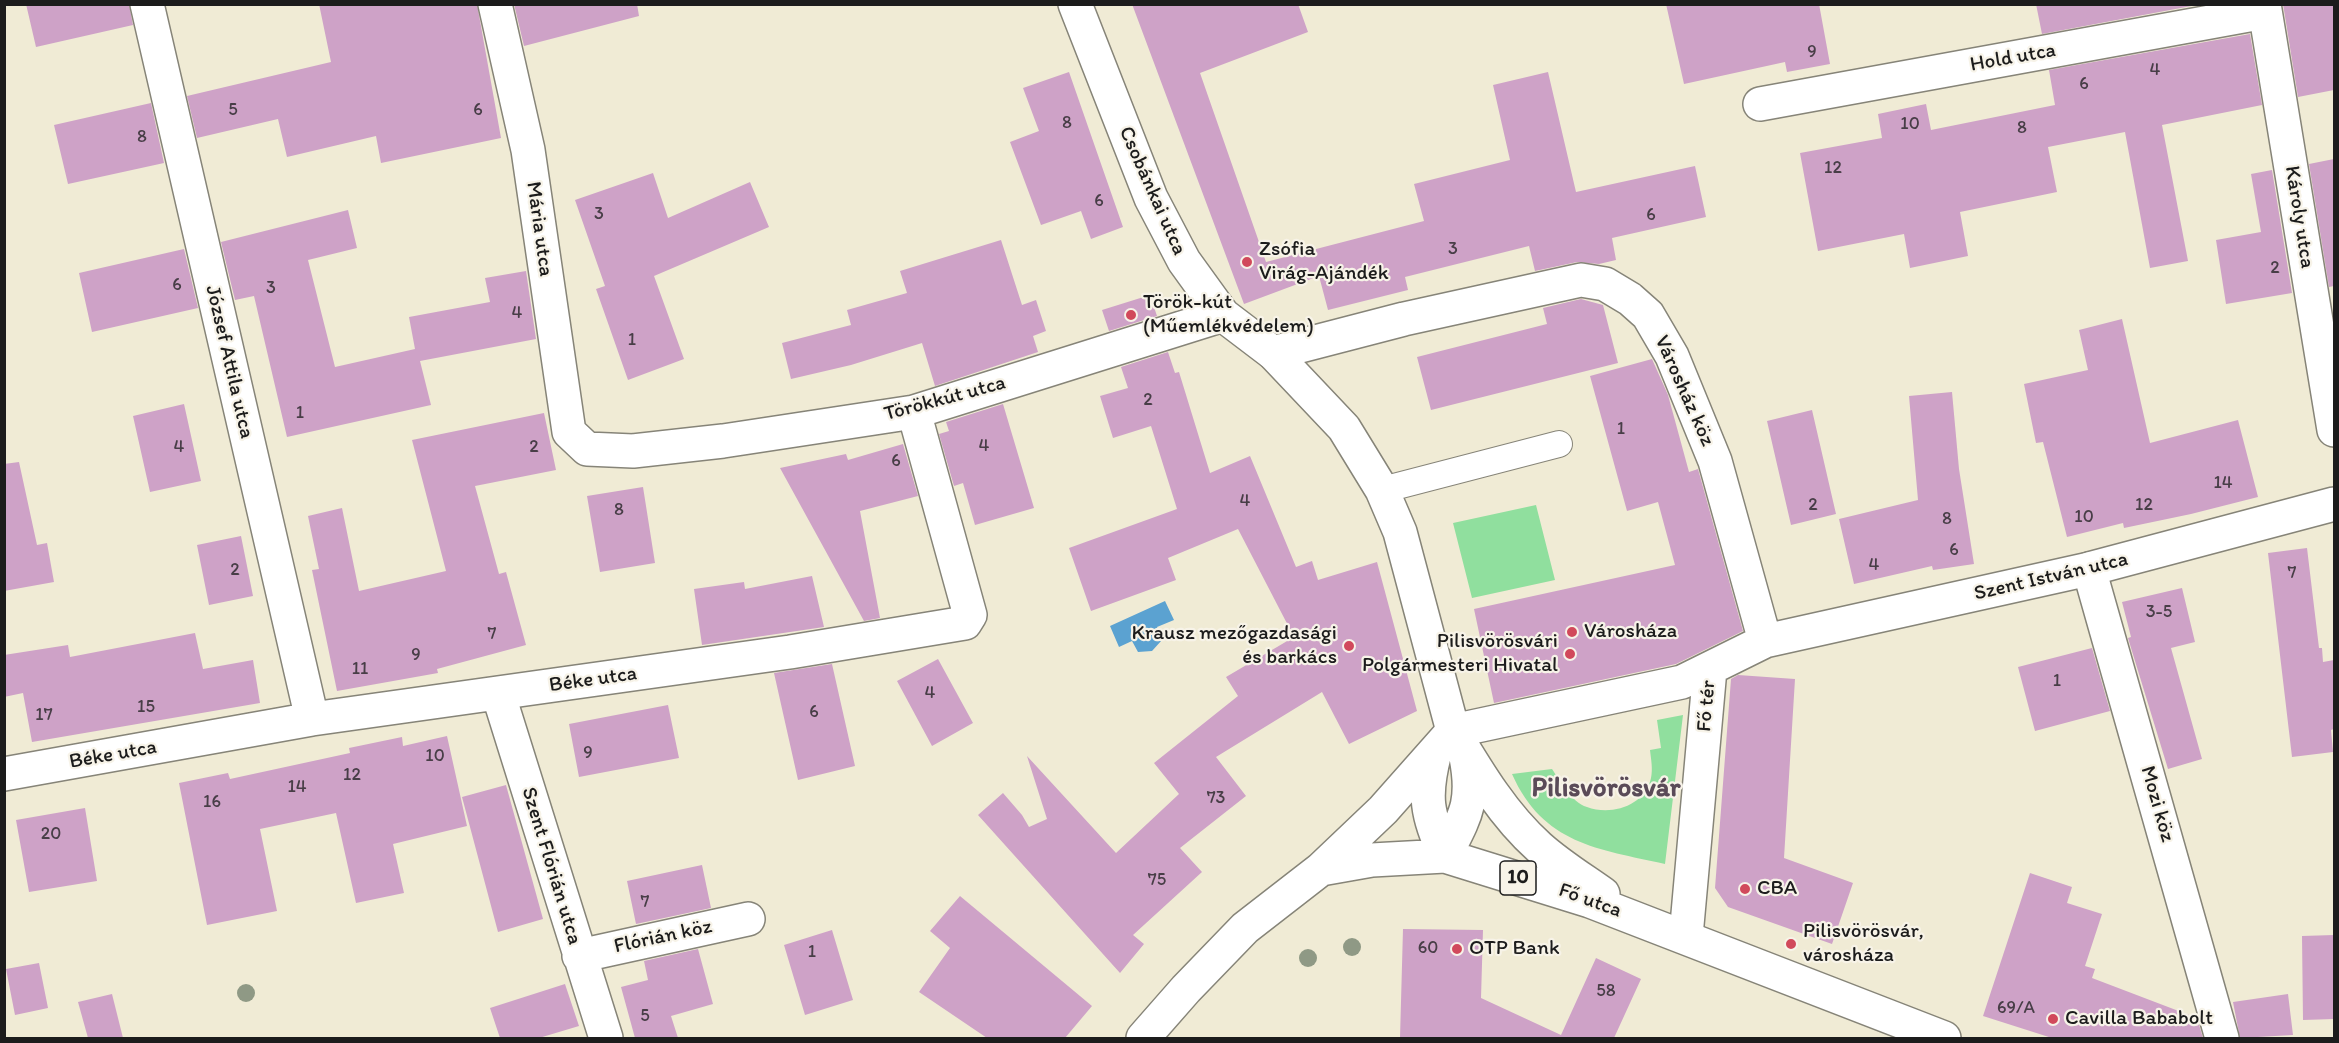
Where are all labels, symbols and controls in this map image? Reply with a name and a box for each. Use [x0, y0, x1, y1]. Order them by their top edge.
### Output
street label: Hold utca [1968, 38, 2058, 78]
house number: 9 [1807, 41, 1817, 63]
house number: 4 [2150, 59, 2160, 81]
house number: 6 [2079, 73, 2089, 95]
house number: 5 [228, 99, 238, 121]
house number: 6 [473, 99, 483, 121]
house number: 8 [1062, 112, 1072, 134]
house number: 10 [1900, 113, 1920, 135]
house number: 8 [2017, 117, 2027, 139]
street label: Csobánkai utca [1112, 123, 1192, 259]
house number: 8 [137, 126, 147, 148]
house number: 12 [1824, 157, 1842, 179]
street label: Károly utca [2278, 164, 2320, 270]
street label: Mária utca [520, 180, 558, 278]
house number: 6 [1094, 190, 1104, 212]
house number: 3 [594, 203, 604, 225]
house number: 6 [1646, 204, 1656, 226]
place label: Zsófia Virág-Ajándék [1259, 237, 1389, 287]
house number: 3 [1448, 238, 1458, 260]
marker: Zsófia Virág-Ajándék [1240, 255, 1254, 269]
house number: 2 [2270, 257, 2280, 279]
house number: 6 [172, 274, 182, 296]
house number: 3 [266, 277, 276, 299]
street label: József Attila utca [199, 283, 259, 441]
place label: Török-kút (Műemlékvédelem) [1143, 290, 1314, 340]
house number: 4 [512, 302, 522, 324]
marker: Török-kút (Műemlékvédelem) [1124, 308, 1138, 322]
house number: 1 [628, 329, 636, 351]
street label: Városház köz [1648, 332, 1720, 450]
street label: Törökkút utca [881, 371, 1009, 427]
house number: 2 [1143, 389, 1153, 411]
house number: 1 [296, 402, 304, 424]
house number: 1 [1617, 418, 1625, 440]
house number: 4 [979, 435, 989, 457]
house number: 4 [174, 436, 184, 458]
house number: 2 [529, 436, 539, 458]
house number: 6 [891, 450, 901, 472]
house number: 14 [2213, 472, 2233, 494]
house number: 4 [1240, 490, 1250, 512]
house number: 2 [1808, 494, 1818, 516]
house number: 12 [2135, 494, 2153, 516]
house number: 8 [614, 499, 624, 521]
house number: 10 [2074, 506, 2094, 528]
house number: 8 [1942, 508, 1952, 530]
house number: 6 [1949, 539, 1959, 561]
street label: Szent István utca [1972, 547, 2130, 607]
house number: 4 [1869, 554, 1879, 576]
house number: 2 [230, 559, 240, 581]
house number: 7 [2288, 562, 2296, 584]
house number: 3-5 [2146, 601, 2172, 623]
place label: Városháza [1584, 619, 1677, 645]
place label: Krausz mezőgazdasági és barkács [1132, 621, 1337, 671]
house number: 7 [488, 623, 496, 645]
marker: Városháza [1565, 625, 1579, 639]
place label: Pilisvörösvári Polgármesteri Hivatal [1362, 629, 1558, 679]
marker: Krausz mezőgazdasági és barkács [1342, 639, 1356, 653]
house number: 9 [411, 644, 421, 666]
marker: Pilisvörösvári Polgármesteri Hivatal [1563, 647, 1577, 661]
house number: 11 [352, 658, 368, 680]
street label: Béke utca [547, 661, 639, 699]
house number: 1 [2053, 670, 2061, 692]
street label: Fő tér [1692, 679, 1722, 733]
house number: 4 [925, 682, 935, 704]
house number: 15 [137, 696, 155, 718]
house number: 6 [809, 701, 819, 723]
house number: 17 [35, 704, 53, 726]
street label: Béke utca [67, 735, 159, 775]
house number: 9 [583, 742, 593, 764]
house number: 10 [425, 745, 445, 767]
street label: Mozi köz [2134, 763, 2180, 845]
house number: 12 [343, 764, 361, 786]
district label: Pilisvörösvár [1531, 773, 1681, 805]
house number: 14 [287, 776, 307, 798]
street label: Szent Flórián utca [515, 784, 587, 948]
house number: 73 [1207, 787, 1225, 809]
house number: 16 [203, 791, 221, 813]
house number: 20 [41, 823, 61, 845]
road number: 10 [1500, 861, 1536, 895]
house number: 75 [1148, 869, 1166, 891]
place label: CBA [1757, 876, 1797, 902]
street label: Fő utca [1555, 878, 1625, 924]
marker: CBA [1738, 882, 1752, 896]
house number: 7 [641, 891, 649, 913]
street label: Flórián köz [612, 914, 714, 960]
place label: Pilisvörösvár, városháza [1803, 919, 1924, 969]
place label: OTP Bank [1469, 936, 1560, 962]
house number: 60 [1418, 937, 1438, 959]
marker: Pilisvörösvár, városháza [1784, 937, 1798, 951]
house number: 1 [808, 941, 816, 963]
marker: OTP Bank [1450, 942, 1464, 956]
house number: 58 [1596, 980, 1616, 1002]
house number: 69/A [1997, 997, 2035, 1019]
house number: 5 [640, 1005, 650, 1027]
place label: Cavilla Bababolt [2065, 1006, 2213, 1032]
marker: Cavilla Bababolt [2046, 1012, 2060, 1026]

